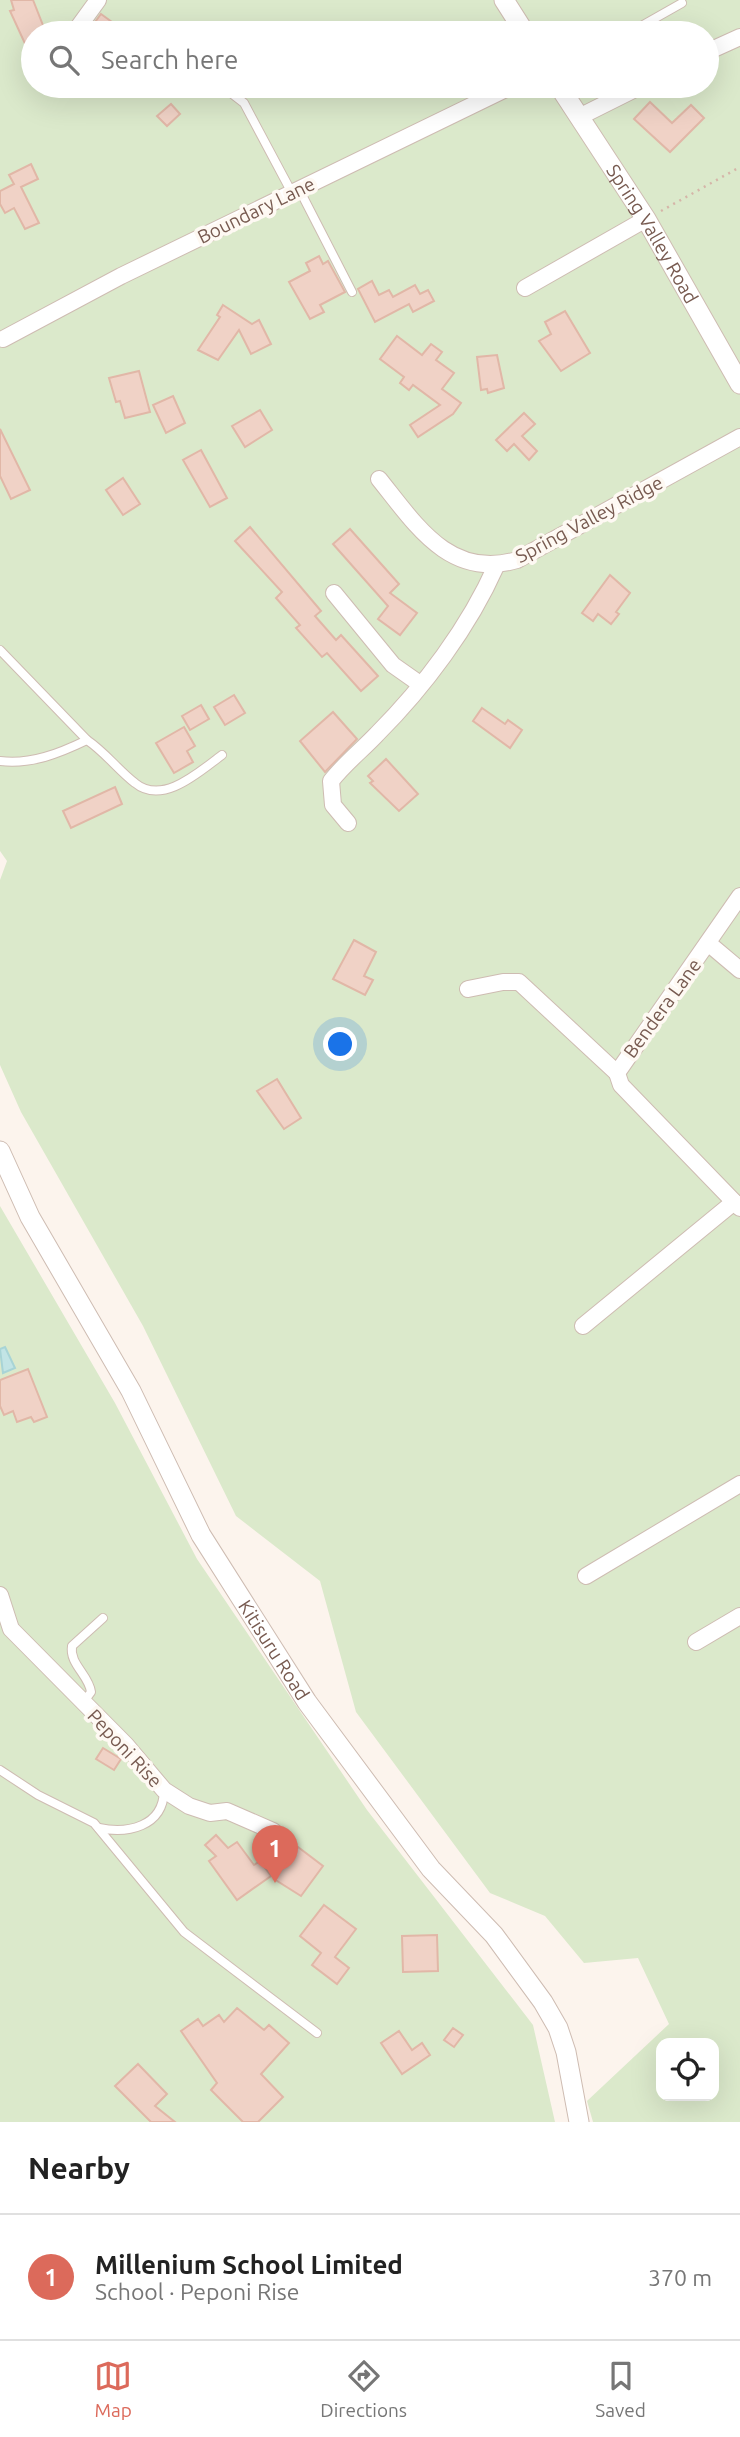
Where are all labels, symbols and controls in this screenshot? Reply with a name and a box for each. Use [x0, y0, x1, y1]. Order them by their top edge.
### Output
search box [21, 21, 719, 98]
icon: search [45, 41, 83, 79]
text: Search here [101, 45, 238, 74]
street label: Spring Valley Road [602, 160, 703, 307]
street label: Boundary Lane [194, 172, 318, 248]
street label: Spring Valley Ridge [512, 471, 666, 567]
street label: Bendera Lane [619, 954, 705, 1062]
your location [323, 1027, 357, 1061]
street label: Kitisuru Road [234, 1596, 314, 1704]
street label: Peponi Rise [83, 1704, 167, 1792]
pin: 1 [252, 1825, 298, 1883]
map controls [656, 2038, 719, 2101]
button: locate [656, 2038, 719, 2101]
text: Nearby [28, 2151, 130, 2185]
text: Millenium School Limited [95, 2250, 403, 2279]
text: 1 [45, 2265, 57, 2290]
text: 370 m [648, 2265, 712, 2290]
text: School · Peponi Rise [95, 2279, 300, 2304]
tab: Map [94, 2357, 132, 2421]
tab: Directions [320, 2357, 407, 2421]
tab: Saved [595, 2357, 646, 2421]

